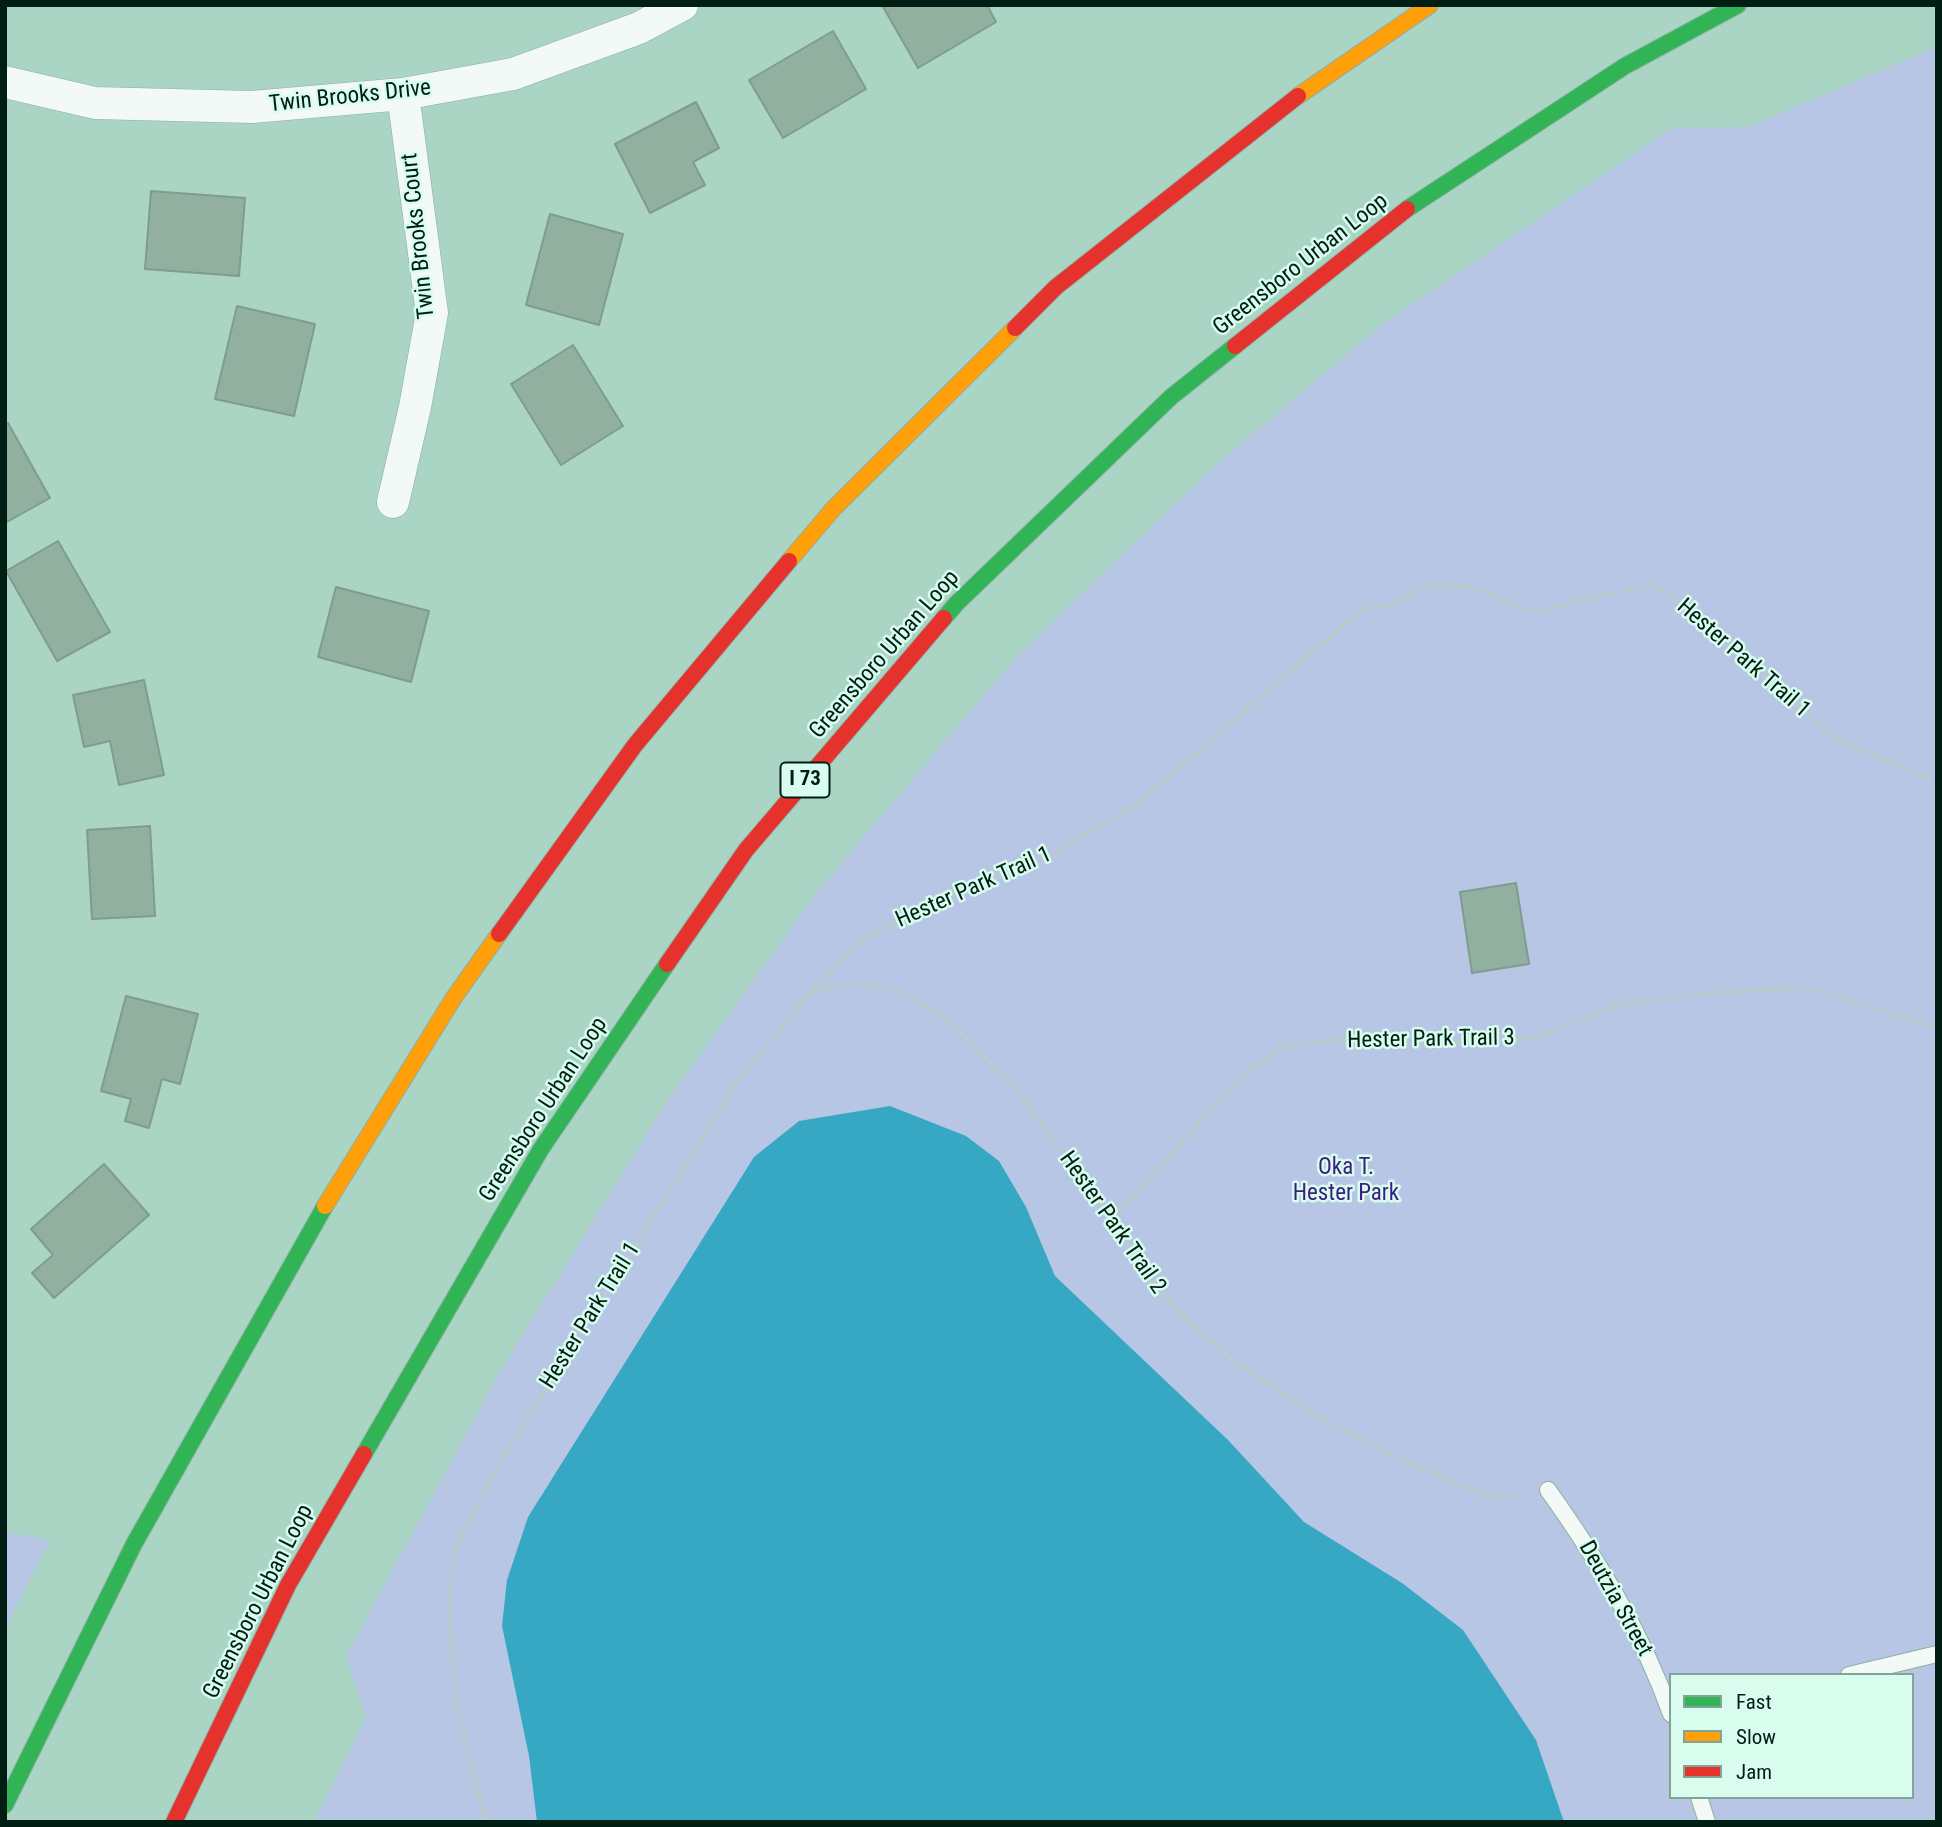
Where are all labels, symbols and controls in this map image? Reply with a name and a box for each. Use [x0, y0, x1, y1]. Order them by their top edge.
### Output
street label: Twin Brooks Drive [268, 75, 432, 119]
street label: Twin Brooks Court [397, 152, 441, 320]
street label: Greensboro Urban Loop [1208, 188, 1394, 342]
street label: Greensboro Urban Loop [804, 565, 966, 745]
street label: Hester Park Trail 1 [1671, 594, 1815, 724]
road number: I 73 [780, 762, 830, 798]
street label: Hester Park Trail 1 [892, 841, 1056, 935]
street label: Greensboro Urban Loop [474, 1013, 614, 1207]
street label: Hester Park Trail 3 [1347, 1025, 1515, 1055]
street label: Hester Park Trail 2 [1053, 1146, 1171, 1300]
park label: Oka T. Hester Park [1293, 1154, 1399, 1208]
street label: Hester Park Trail 1 [535, 1238, 647, 1394]
street label: Greensboro Urban Loop [198, 1500, 320, 1704]
street label: Deutzia Street [1572, 1537, 1658, 1661]
legend [1669, 1673, 1914, 1799]
text: Fast [1736, 1690, 1772, 1714]
text: Slow [1736, 1725, 1776, 1749]
text: Jam [1736, 1760, 1772, 1784]

